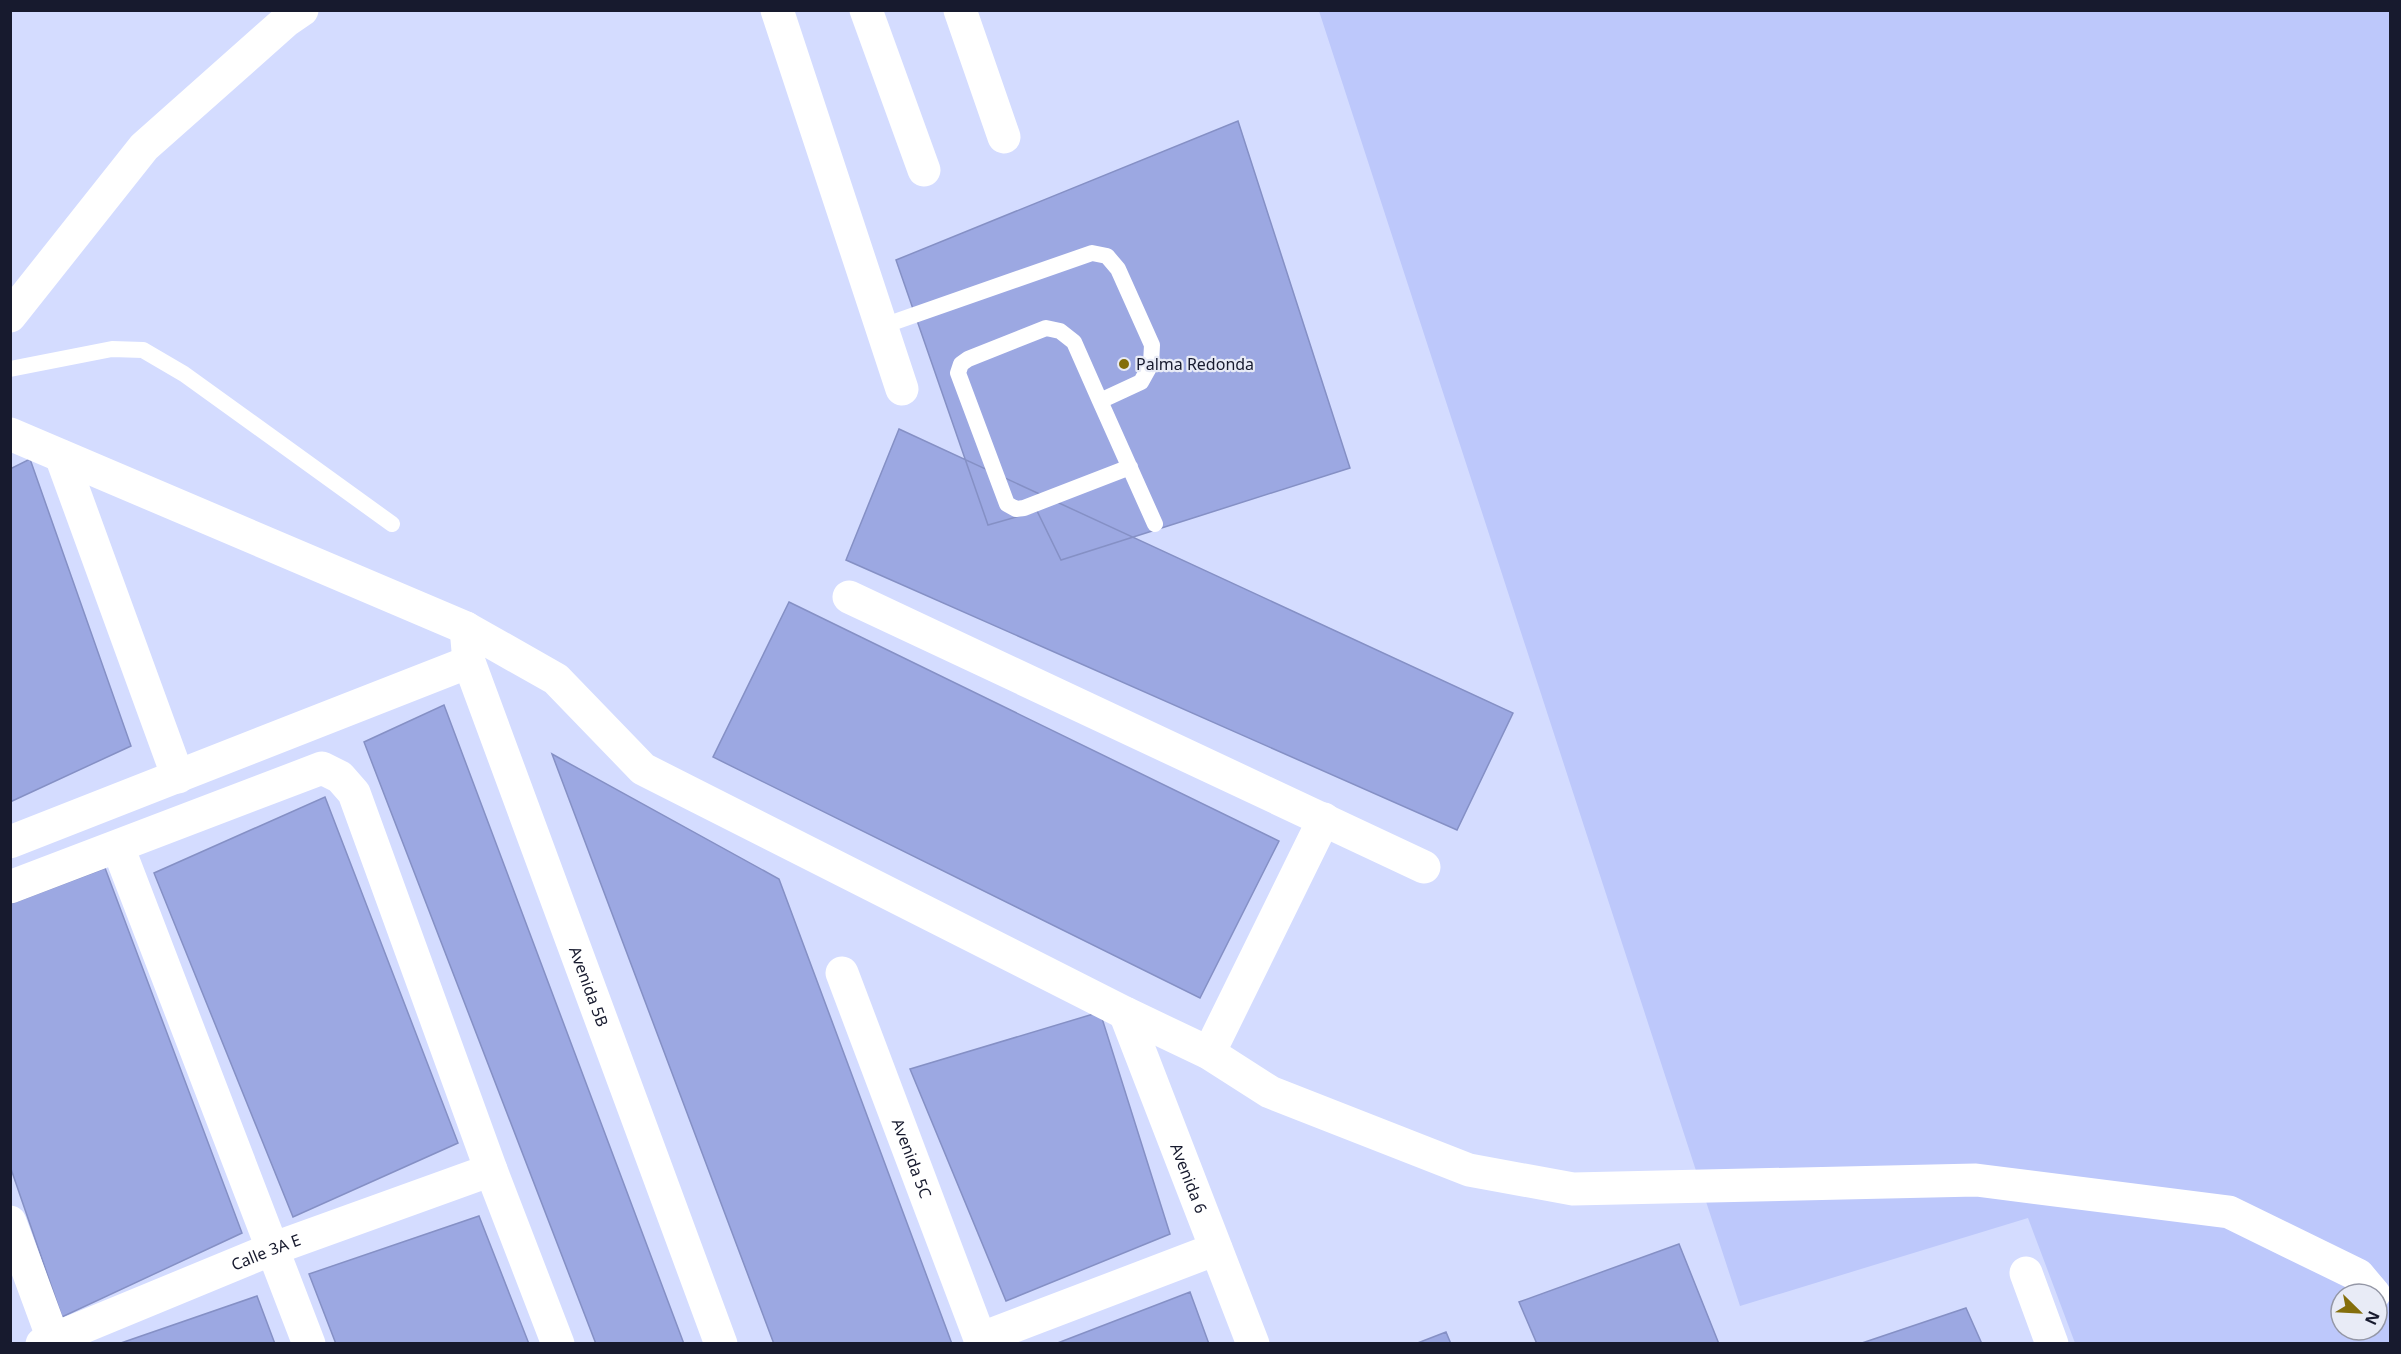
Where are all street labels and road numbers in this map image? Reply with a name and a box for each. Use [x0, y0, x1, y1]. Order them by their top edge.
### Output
street label: Avenida 5B [564, 943, 614, 1030]
street label: Avenida 5C [887, 1115, 937, 1201]
street label: Avenida 6 [1165, 1140, 1212, 1216]
street label: Calle 3A E [228, 1229, 304, 1276]

